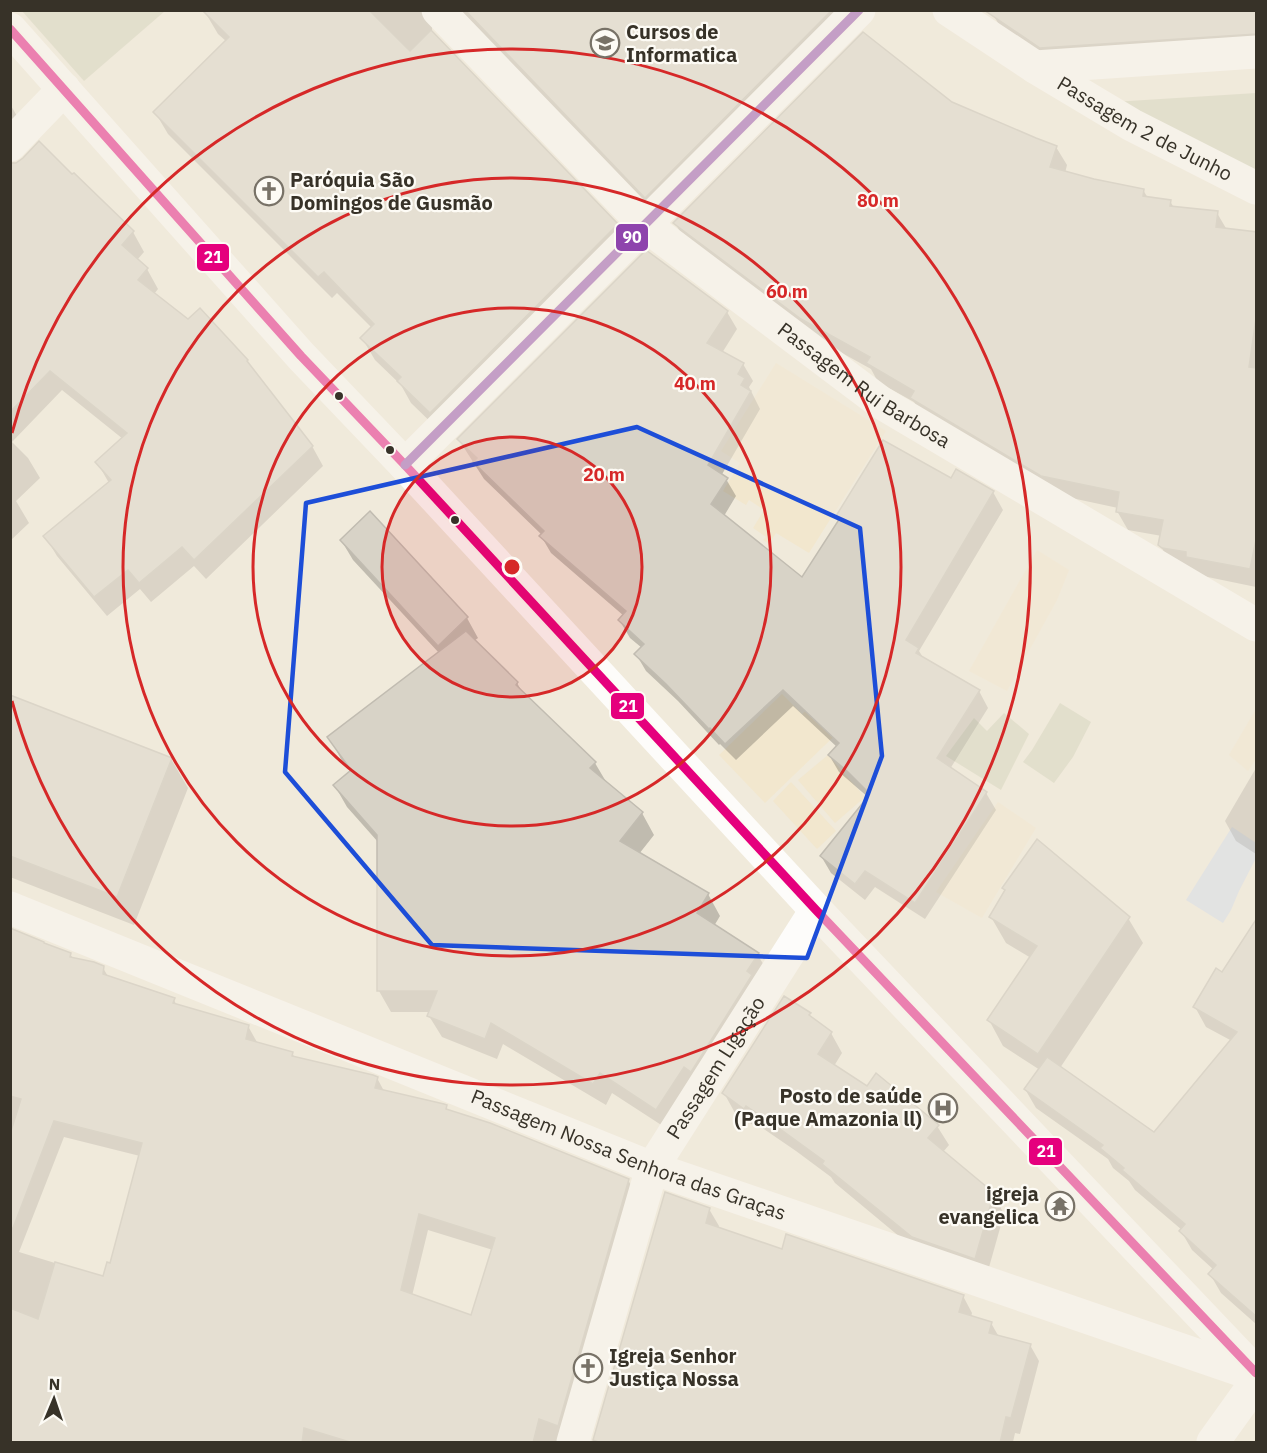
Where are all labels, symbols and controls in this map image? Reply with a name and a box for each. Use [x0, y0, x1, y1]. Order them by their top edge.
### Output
place label: Cursos de Informatica [626, 18, 737, 68]
school or university icon: Cursos de Informatica [589, 27, 621, 59]
street label: Passagem 2 de Junho [1052, 69, 1237, 187]
place label: Paróquia São Domingos de Gusmão [290, 166, 493, 216]
church icon: Paróquia São Domingos de Gusmão [253, 175, 285, 207]
text: 80 m [857, 189, 899, 212]
line badge: 90 [615, 223, 649, 252]
text: 90 [622, 227, 642, 247]
line badge: 21 [196, 243, 230, 272]
text: 21 [203, 247, 223, 267]
text: 60 m [766, 280, 808, 303]
street label: Passagem Rui Barbosa [772, 316, 956, 454]
text: 40 m [674, 372, 716, 395]
unlabelled marker [333, 390, 345, 402]
unlabelled marker [384, 444, 396, 456]
text: 20 m [583, 463, 625, 486]
unlabelled marker [449, 514, 461, 526]
centre of rings [502, 557, 522, 577]
line badge: 21 [610, 692, 645, 720]
text: 21 [618, 696, 638, 716]
street label: Passagem Ligação [660, 991, 771, 1144]
street label: Passagem Nossa Senhora das Graças [467, 1082, 790, 1226]
place label: Posto de saúde (Paque Amazonia ll) [734, 1082, 922, 1132]
hospital icon: Posto de saúde (Paque Amazonia ll) [927, 1092, 959, 1124]
line badge: 21 [1028, 1137, 1063, 1166]
text: 21 [1036, 1141, 1056, 1161]
place label: igreja evangelica [938, 1180, 1039, 1230]
temple icon: igreja evangelica [1044, 1190, 1076, 1222]
place label: Igreja Senhor Justiça Nossa [609, 1342, 739, 1392]
church icon: Igreja Senhor Justiça Nossa [572, 1352, 604, 1384]
north arrow [24, 1369, 84, 1429]
text: N [48, 1374, 61, 1394]

